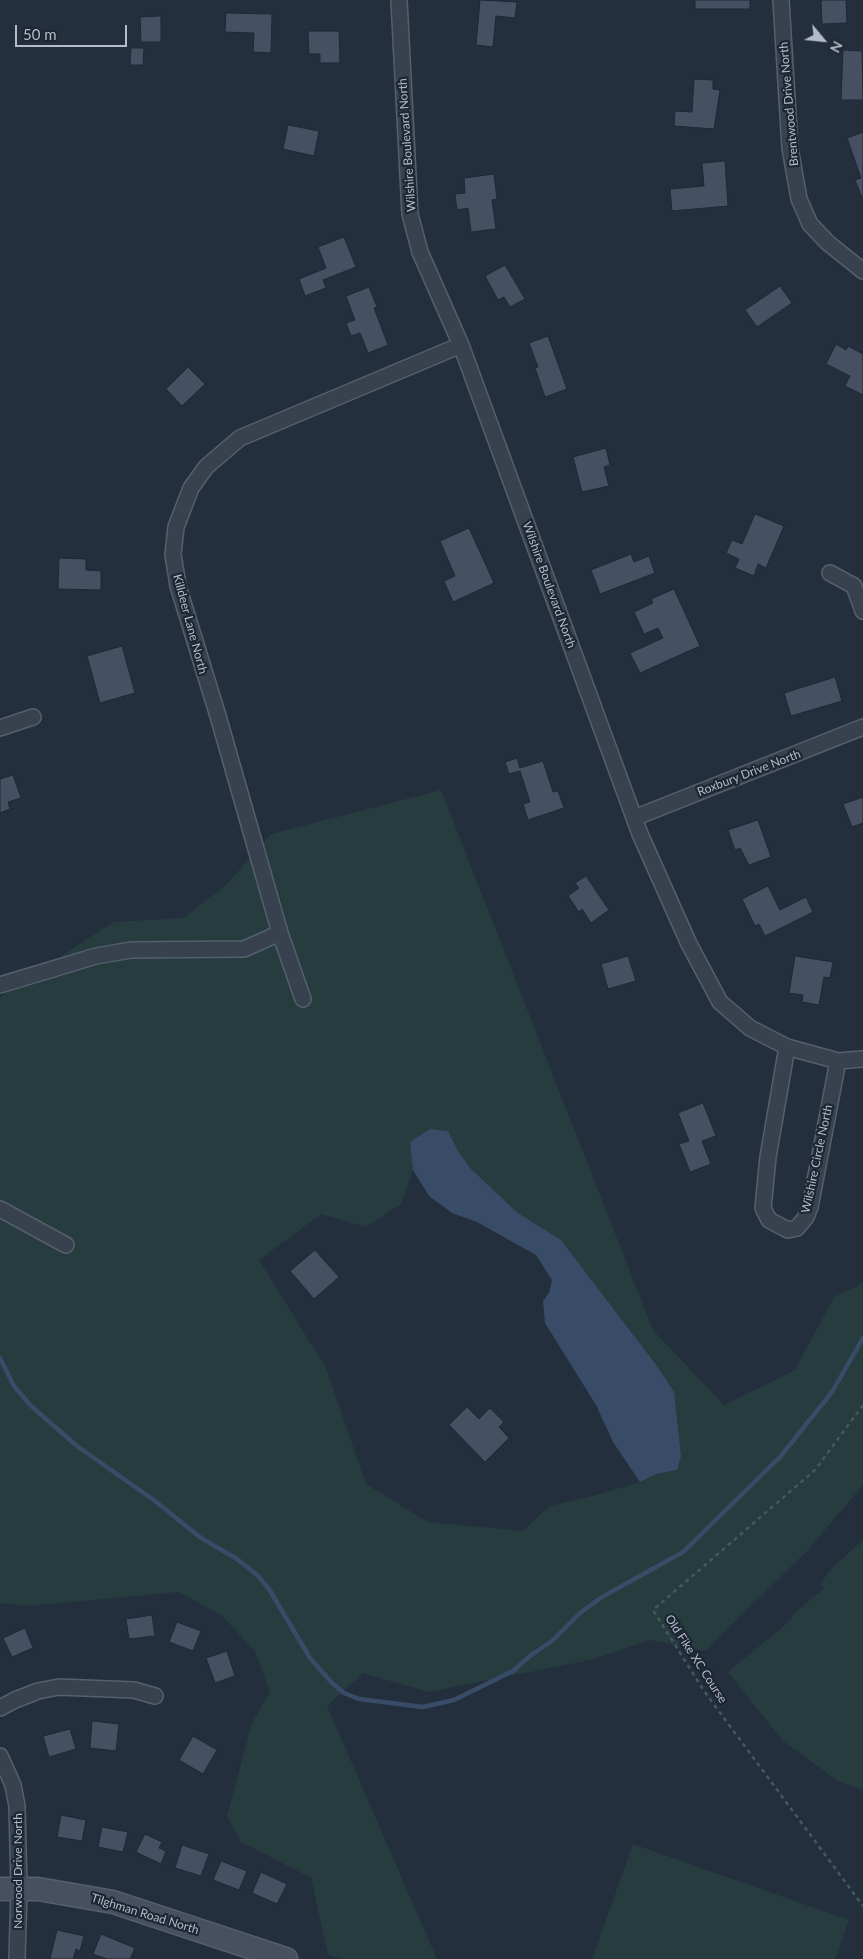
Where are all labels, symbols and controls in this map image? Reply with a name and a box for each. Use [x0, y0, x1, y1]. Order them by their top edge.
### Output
scale bar [18, 15, 130, 47]
north arrow [798, 15, 848, 65]
text: 50 m [23, 25, 57, 43]
text: N [827, 39, 847, 56]
street label: Brentwood Drive North [776, 41, 802, 167]
street label: Wilshire Boulevard North [395, 78, 419, 212]
street label: Wilshire Boulevard North [519, 520, 579, 650]
street label: Killdeer Lane North [170, 573, 210, 675]
street label: Roxbury Drive North [695, 747, 803, 799]
street label: Wilshire Circle North [798, 1103, 836, 1215]
street label: Old Fike XC Course [662, 1612, 730, 1706]
street label: Norwood Drive North [11, 1813, 25, 1929]
street label: Tilghman Road North [89, 1891, 201, 1937]

